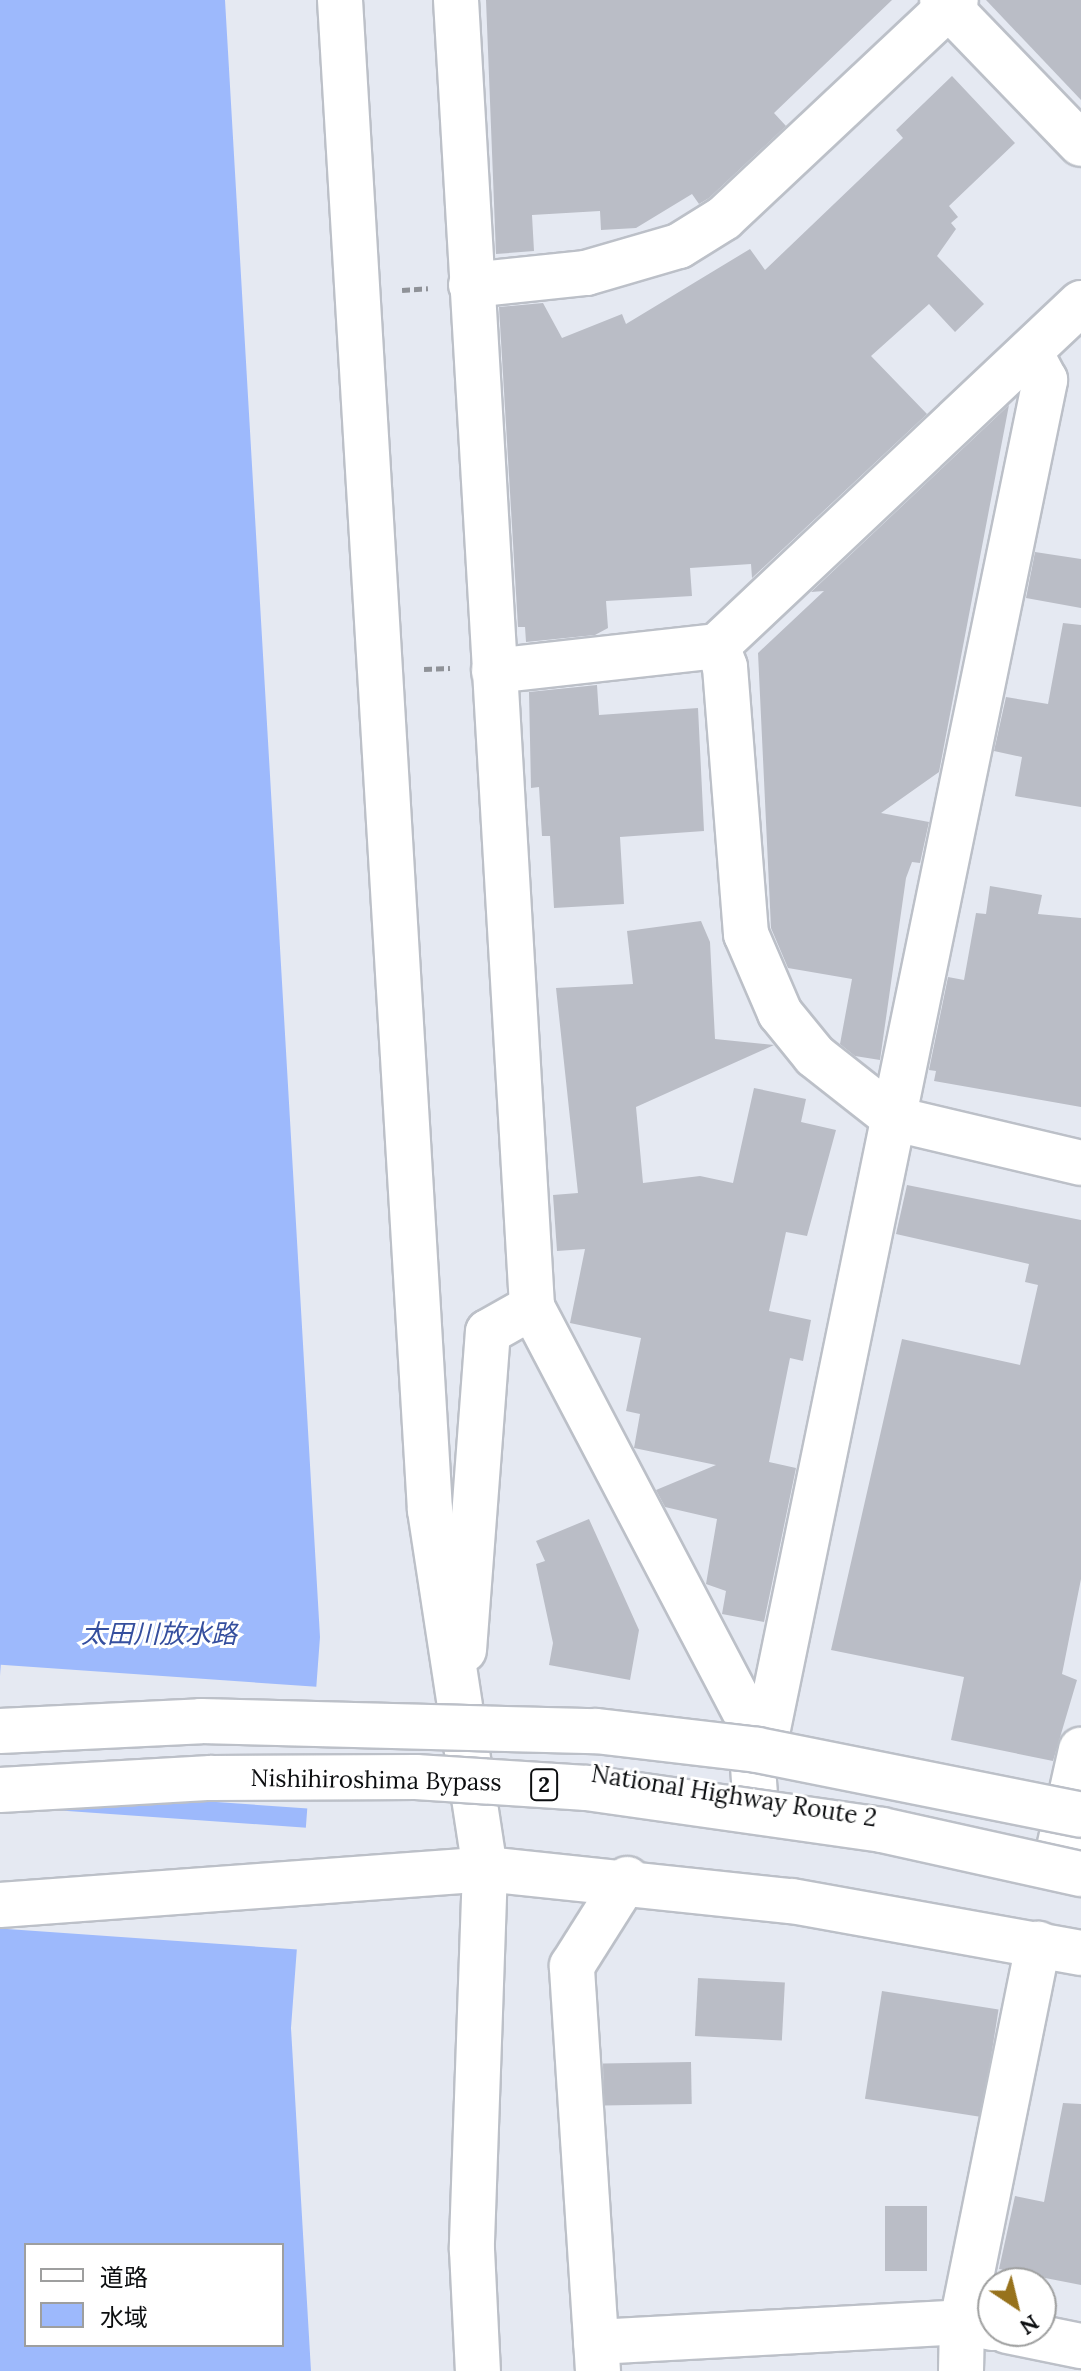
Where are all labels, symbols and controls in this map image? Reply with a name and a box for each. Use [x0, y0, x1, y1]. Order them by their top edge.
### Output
water label: 太田川放水路 [81, 1618, 237, 1650]
street label: National Highway Route 2 [589, 1759, 879, 1833]
street label: Nishihiroshima Bypass [250, 1763, 502, 1797]
road number: 2 [530, 1767, 558, 1803]
legend [24, 2243, 284, 2347]
text: 道路 [100, 2262, 148, 2293]
north arrow [977, 2267, 1057, 2347]
text: 水域 [100, 2302, 148, 2333]
text: N [1015, 2309, 1045, 2341]

